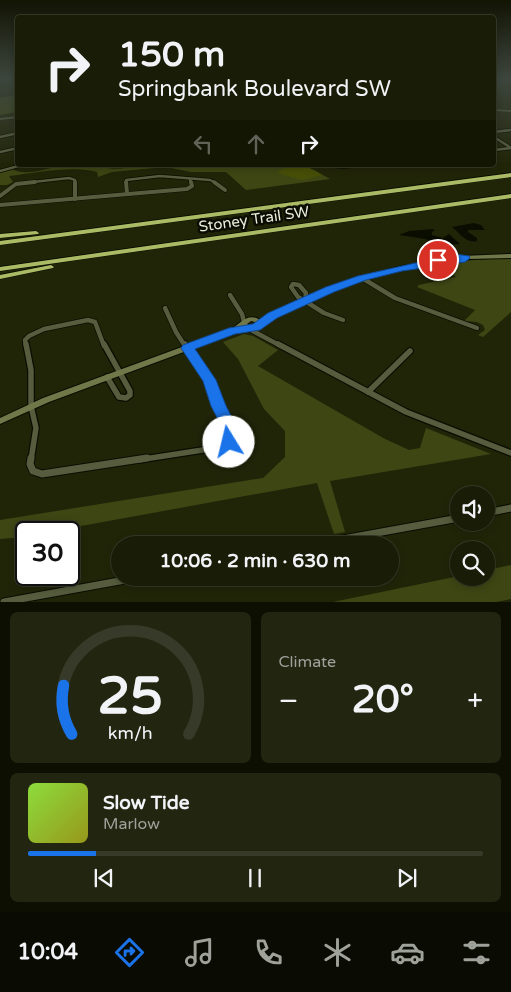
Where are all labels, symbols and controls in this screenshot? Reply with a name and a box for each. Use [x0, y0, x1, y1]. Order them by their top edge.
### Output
text: 150 m [118, 34, 225, 76]
icon: right [35, 35, 100, 100]
text: Springbank Boulevard SW [118, 76, 391, 102]
icon: left [189, 130, 217, 158]
icon: ahead [242, 130, 270, 158]
icon: right [295, 130, 323, 158]
street label: Stoney Trail SW [198, 202, 310, 236]
pin [417, 239, 459, 281]
icon: arrive [424, 246, 452, 274]
position arrow [202, 415, 254, 467]
map controls [450, 486, 495, 586]
button: sound [450, 486, 495, 531]
speed limit sign: 30 [15, 521, 80, 586]
button: search [450, 541, 495, 586]
text: 10:06 · 2 min · 630 m [159, 550, 351, 572]
text: Climate [279, 652, 336, 672]
text: 25 [98, 665, 163, 728]
text: 20° [352, 677, 414, 723]
text: − [279, 684, 298, 718]
text: + [467, 684, 483, 718]
text: km/h [108, 723, 153, 744]
text: Slow Tide [103, 792, 190, 814]
text: Marlow [103, 814, 160, 834]
icon: previous [90, 864, 118, 892]
icon: pause [241, 864, 269, 892]
icon: next [393, 864, 421, 892]
icon: directions [112, 935, 147, 970]
icon: music [182, 935, 217, 970]
icon: phone [251, 935, 286, 970]
icon: climate [320, 935, 355, 970]
icon: car [390, 935, 425, 970]
icon: filters [459, 935, 494, 970]
text: 10:04 [17, 939, 78, 965]

